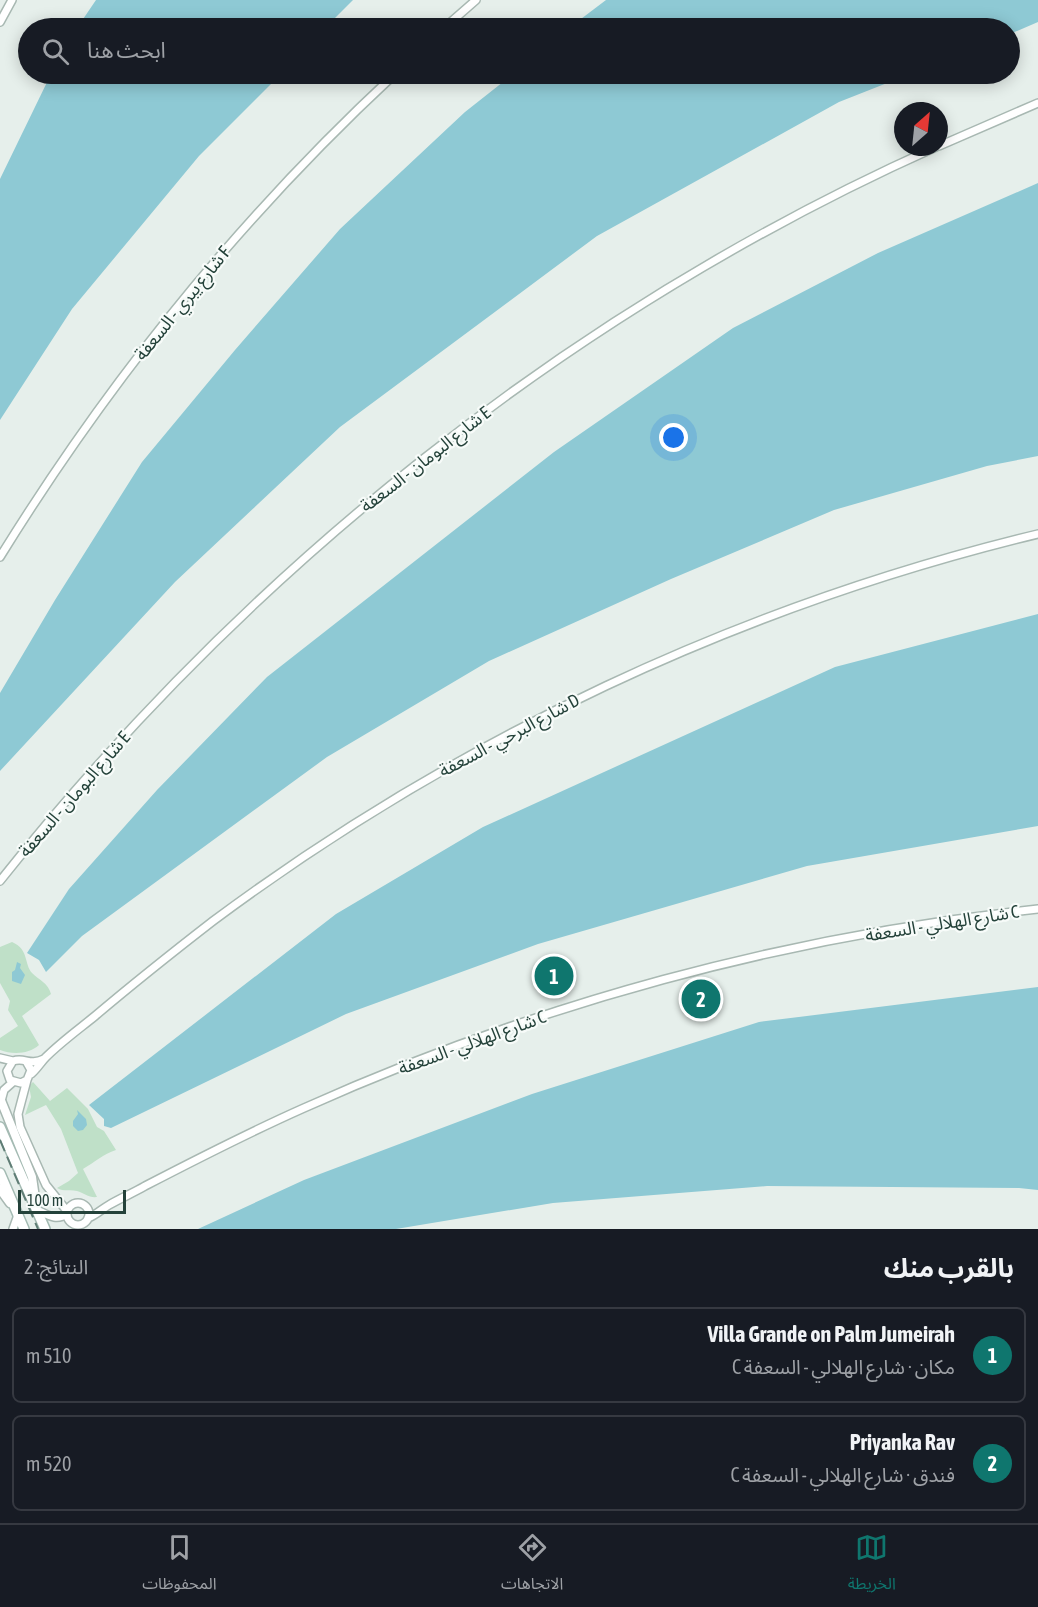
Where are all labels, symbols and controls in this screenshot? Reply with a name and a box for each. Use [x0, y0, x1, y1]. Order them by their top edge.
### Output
search box [18, 18, 1020, 84]
icon: search [39, 35, 72, 68]
text: ابحث هنا [87, 37, 166, 63]
north arrow [894, 102, 948, 156]
street label: شارع يبري - السعفة F [130, 241, 238, 367]
street label: شارع البومان - السعفة E [356, 402, 497, 519]
your location [659, 423, 688, 452]
street label: شارع البرحي - السعفة D [435, 689, 585, 784]
street label: شارع البومان - السعفة E [14, 727, 137, 864]
street label: شارع الهلالي - السعفة C [863, 900, 1021, 949]
pin: 1 [534, 954, 574, 998]
pin: 2 [682, 976, 720, 1022]
street label: شارع الهلالي - السعفة C [395, 1006, 550, 1082]
scale bar [18, 1187, 126, 1214]
text: 100 m [27, 1191, 63, 1209]
text: بالقرب منك [884, 1253, 1014, 1283]
text: النتائج: 2 [24, 1255, 88, 1278]
text: Villa Grande on Palm Jumeirah [707, 1321, 955, 1347]
text: 510 m [26, 1344, 71, 1367]
text: 1 [988, 1344, 997, 1367]
text: مكان · شارع الهلالي - السعفة C [732, 1355, 955, 1378]
text: Priyanka Rav [850, 1429, 955, 1455]
text: 520 m [26, 1452, 71, 1475]
text: 2 [988, 1452, 997, 1475]
text: فندق · شارع الهلالي - السعفة C [730, 1463, 955, 1486]
tab: المحفوظات [142, 1531, 216, 1601]
tab: الاتجاهات [501, 1531, 563, 1601]
tab: الخريطة [848, 1531, 896, 1601]

